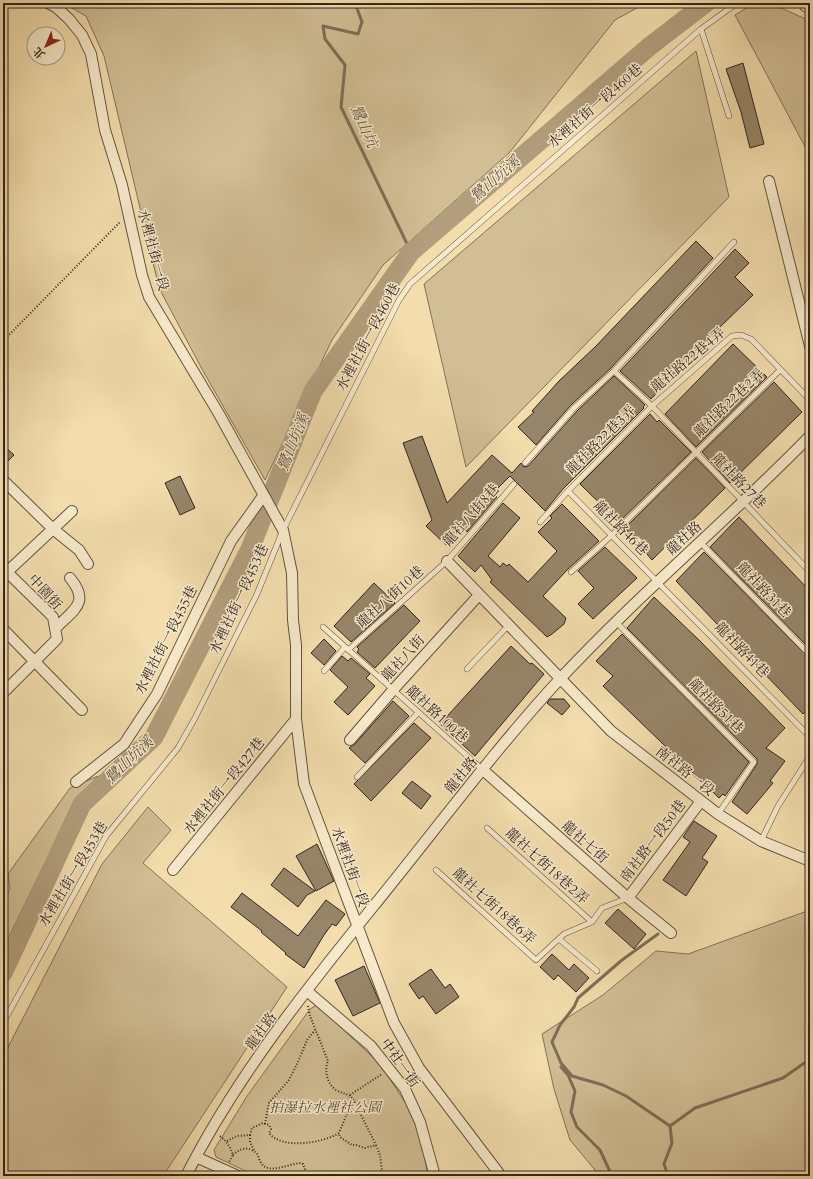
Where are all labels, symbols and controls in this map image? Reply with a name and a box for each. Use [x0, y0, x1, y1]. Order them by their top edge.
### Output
north arrow [26, 26, 66, 66]
text: 北 [30, 44, 49, 62]
street label: 水裡社街一段460巷 [544, 60, 646, 152]
water label: 鷺山坑 [346, 101, 383, 152]
water label: 鷺山坑溪 [466, 150, 526, 206]
street label: 水裡社街一段 [133, 207, 173, 293]
street label: 水裡社街一段460巷 [332, 280, 404, 394]
street label: 龍社路22巷4弄 [647, 323, 729, 397]
street label: 龍社路22巷2弄 [689, 364, 769, 442]
street label: 龍社路22巷3弄 [562, 401, 640, 479]
water label: 鷺山坑溪 [272, 409, 314, 474]
street label: 龍社路27巷 [708, 449, 770, 513]
street label: 龍社八街8巷 [439, 480, 503, 550]
street label: 龍社路46巷 [589, 496, 653, 560]
street label: 龍社路 [662, 517, 706, 559]
street label: 水裡社街一段453巷 [205, 541, 273, 657]
street label: 龍社路31巷 [733, 558, 795, 622]
street label: 龍社八街10巷 [352, 562, 428, 632]
street label: 中園街 [24, 570, 66, 614]
street label: 水裡社街一段455巷 [130, 582, 202, 698]
street label: 龍社路41巷 [711, 618, 773, 682]
street label: 龍社八街 [377, 631, 429, 685]
street label: 龍社路51巷 [684, 674, 748, 738]
street label: 龍社路100巷 [402, 681, 472, 747]
water label: 鷺山坑溪 [100, 731, 159, 788]
street label: 水裡社街一段427巷 [179, 734, 269, 838]
street label: 南社路一段 [652, 742, 718, 800]
street label: 龍社路 [440, 753, 482, 797]
street label: 南社路一段50巷 [616, 796, 690, 886]
street label: 龍社七街 [558, 816, 612, 868]
street label: 水裡社街一段453巷 [34, 818, 112, 930]
street label: 水裡社街一段 [327, 824, 373, 910]
street label: 龍社七街18巷2弄 [501, 824, 593, 908]
street label: 龍社七街18巷6弄 [448, 864, 540, 948]
street label: 龍社路 [241, 1008, 281, 1054]
street label: 中社一街 [376, 1035, 424, 1091]
park label: 拍瀑拉水裡社公園 [269, 1098, 383, 1117]

